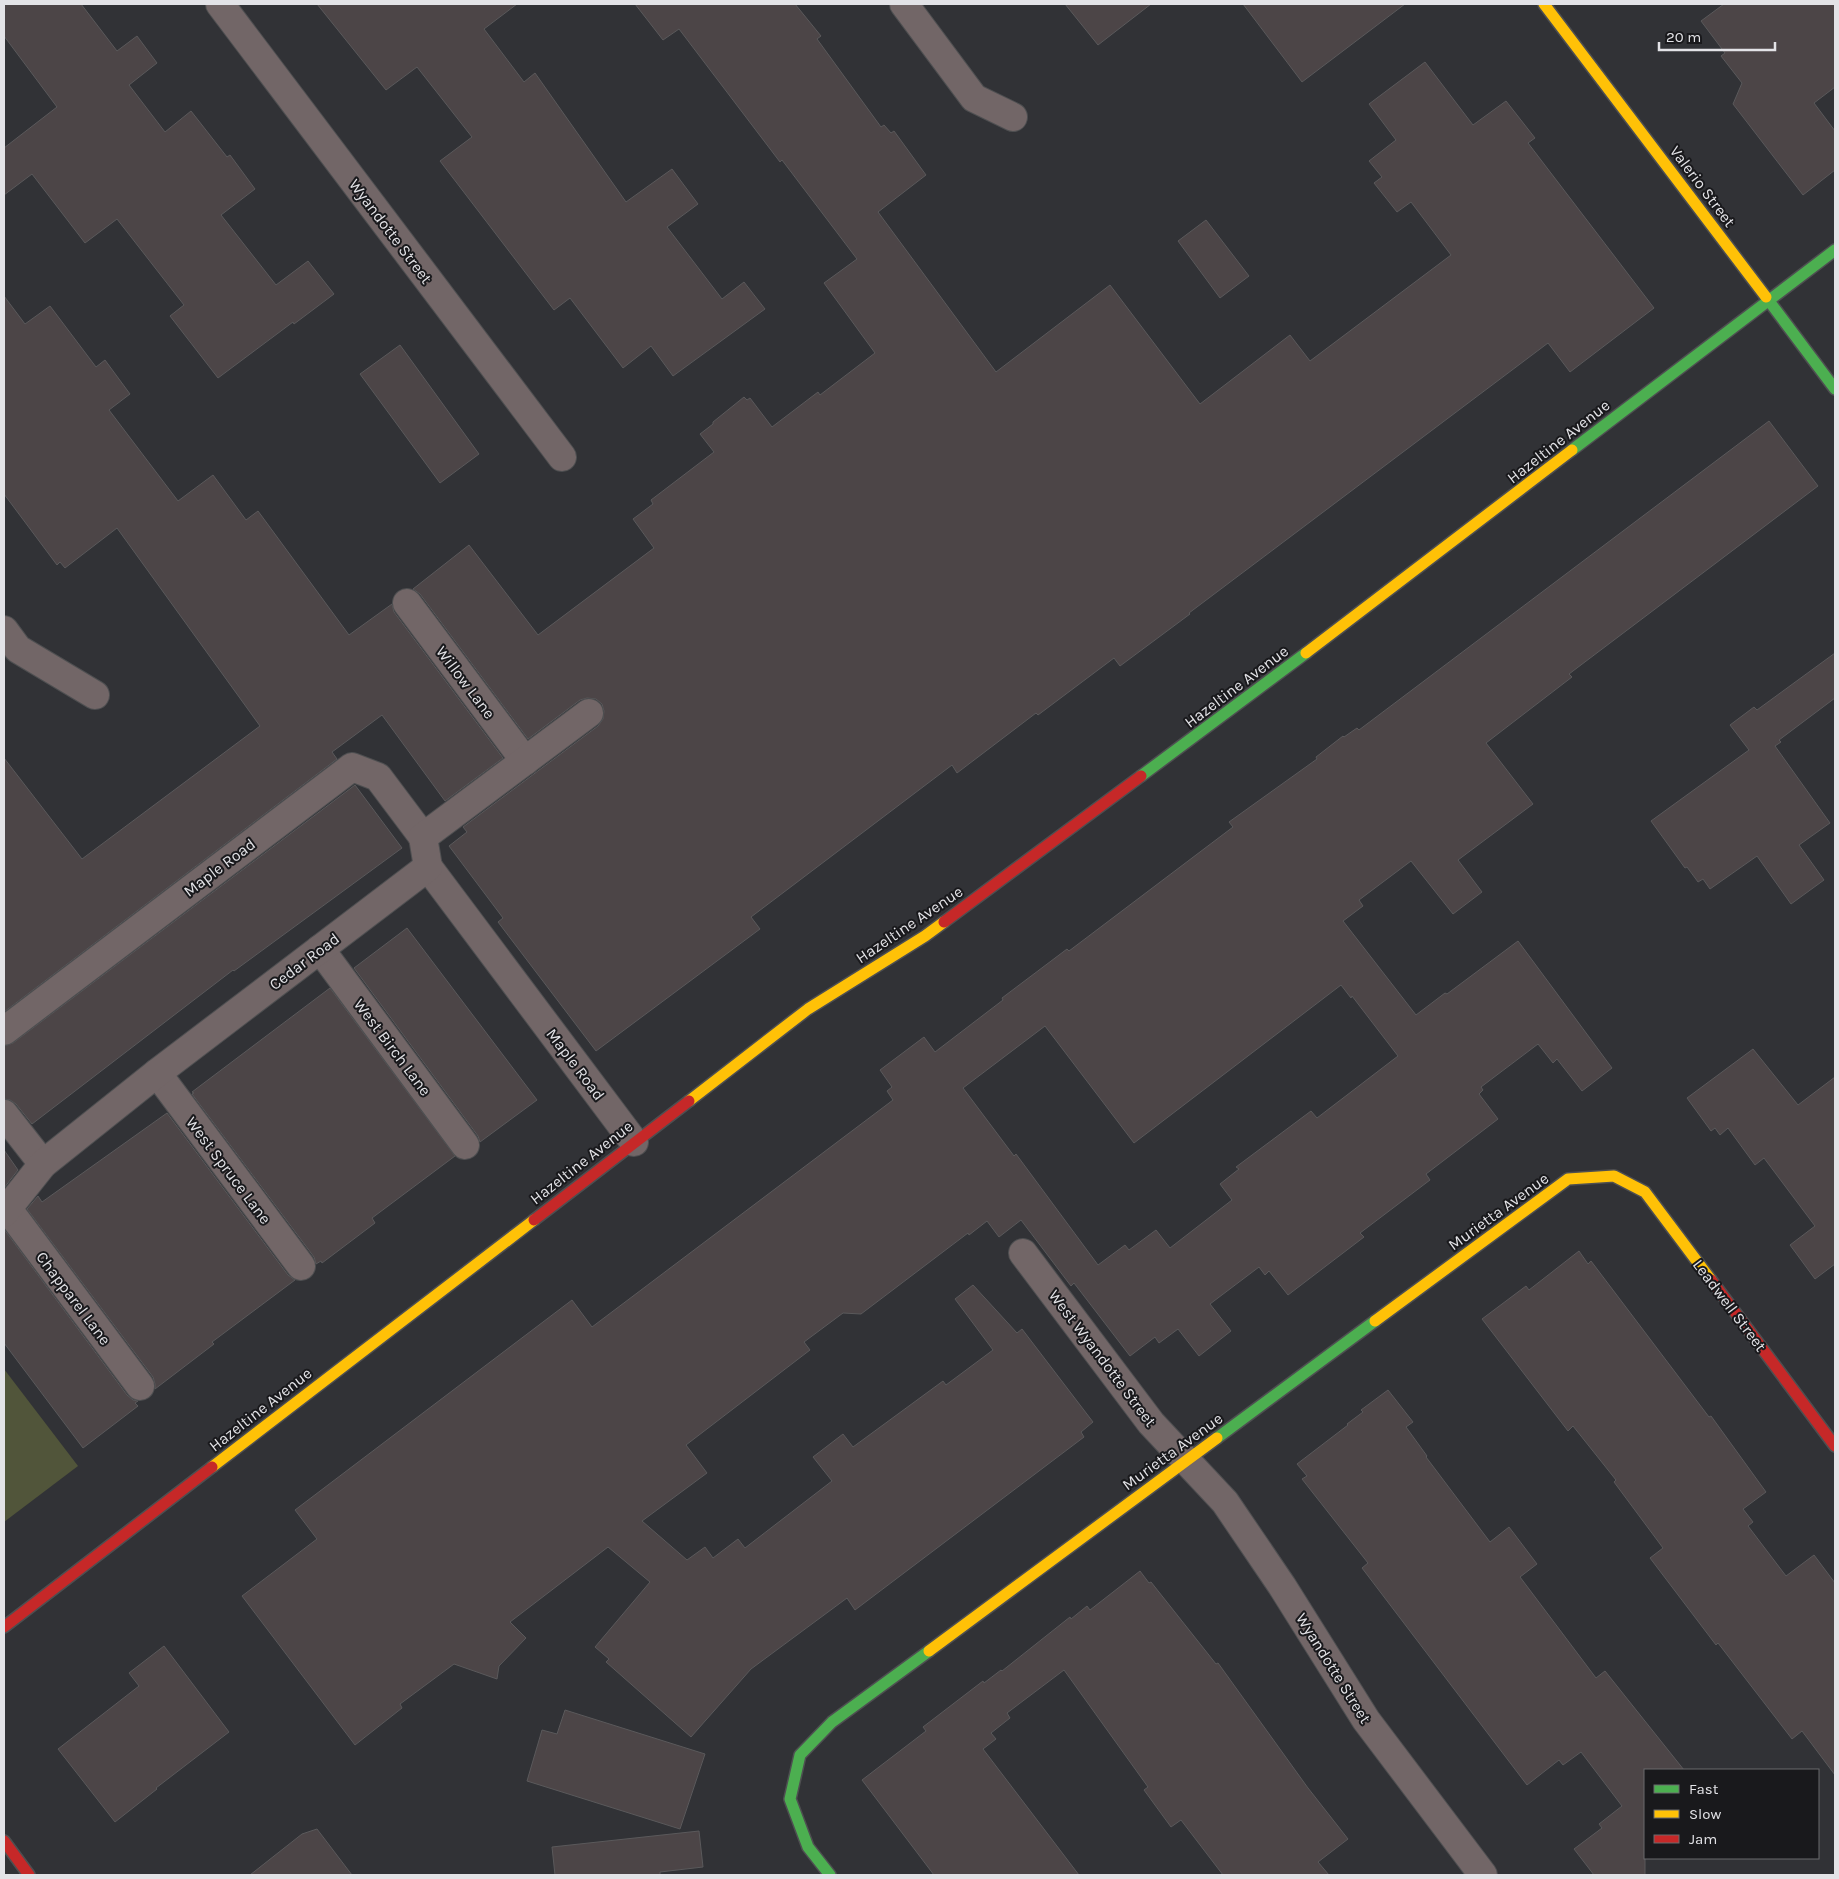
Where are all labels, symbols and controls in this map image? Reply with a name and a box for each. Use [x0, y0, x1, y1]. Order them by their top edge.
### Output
scale bar [1659, 20, 1775, 52]
text: 20 m [1666, 28, 1701, 46]
street label: Valerio Street [1666, 142, 1739, 231]
street label: Wyandotte Street [345, 175, 436, 288]
street label: Hazeltine Avenue [1503, 395, 1613, 487]
street label: Hazeltine Avenue [1181, 641, 1292, 732]
street label: Willow Lane [432, 642, 499, 722]
street label: Maple Road [180, 834, 259, 901]
street label: Hazeltine Avenue [852, 882, 966, 967]
street label: Cedar Road [266, 929, 343, 994]
street label: West Birch Lane [350, 995, 435, 1100]
street label: Maple Road [542, 1025, 609, 1104]
street label: West Spruce Lane [182, 1113, 275, 1228]
street label: Hazeltine Avenue [526, 1116, 636, 1208]
street label: Murietta Avenue [1444, 1169, 1552, 1254]
street label: Chapparel Lane [32, 1248, 115, 1349]
street label: Leadwell Street [1689, 1255, 1770, 1355]
street label: West Wyandotte Street [1045, 1286, 1160, 1431]
street label: Hazeltine Avenue [205, 1363, 315, 1455]
street label: Murietta Avenue [1118, 1409, 1226, 1494]
street label: Wyandotte Street [1292, 1610, 1375, 1727]
legend [1644, 1769, 1819, 1859]
text: Fast [1689, 1780, 1719, 1798]
text: Slow [1689, 1805, 1721, 1823]
text: Jam [1689, 1830, 1717, 1848]

